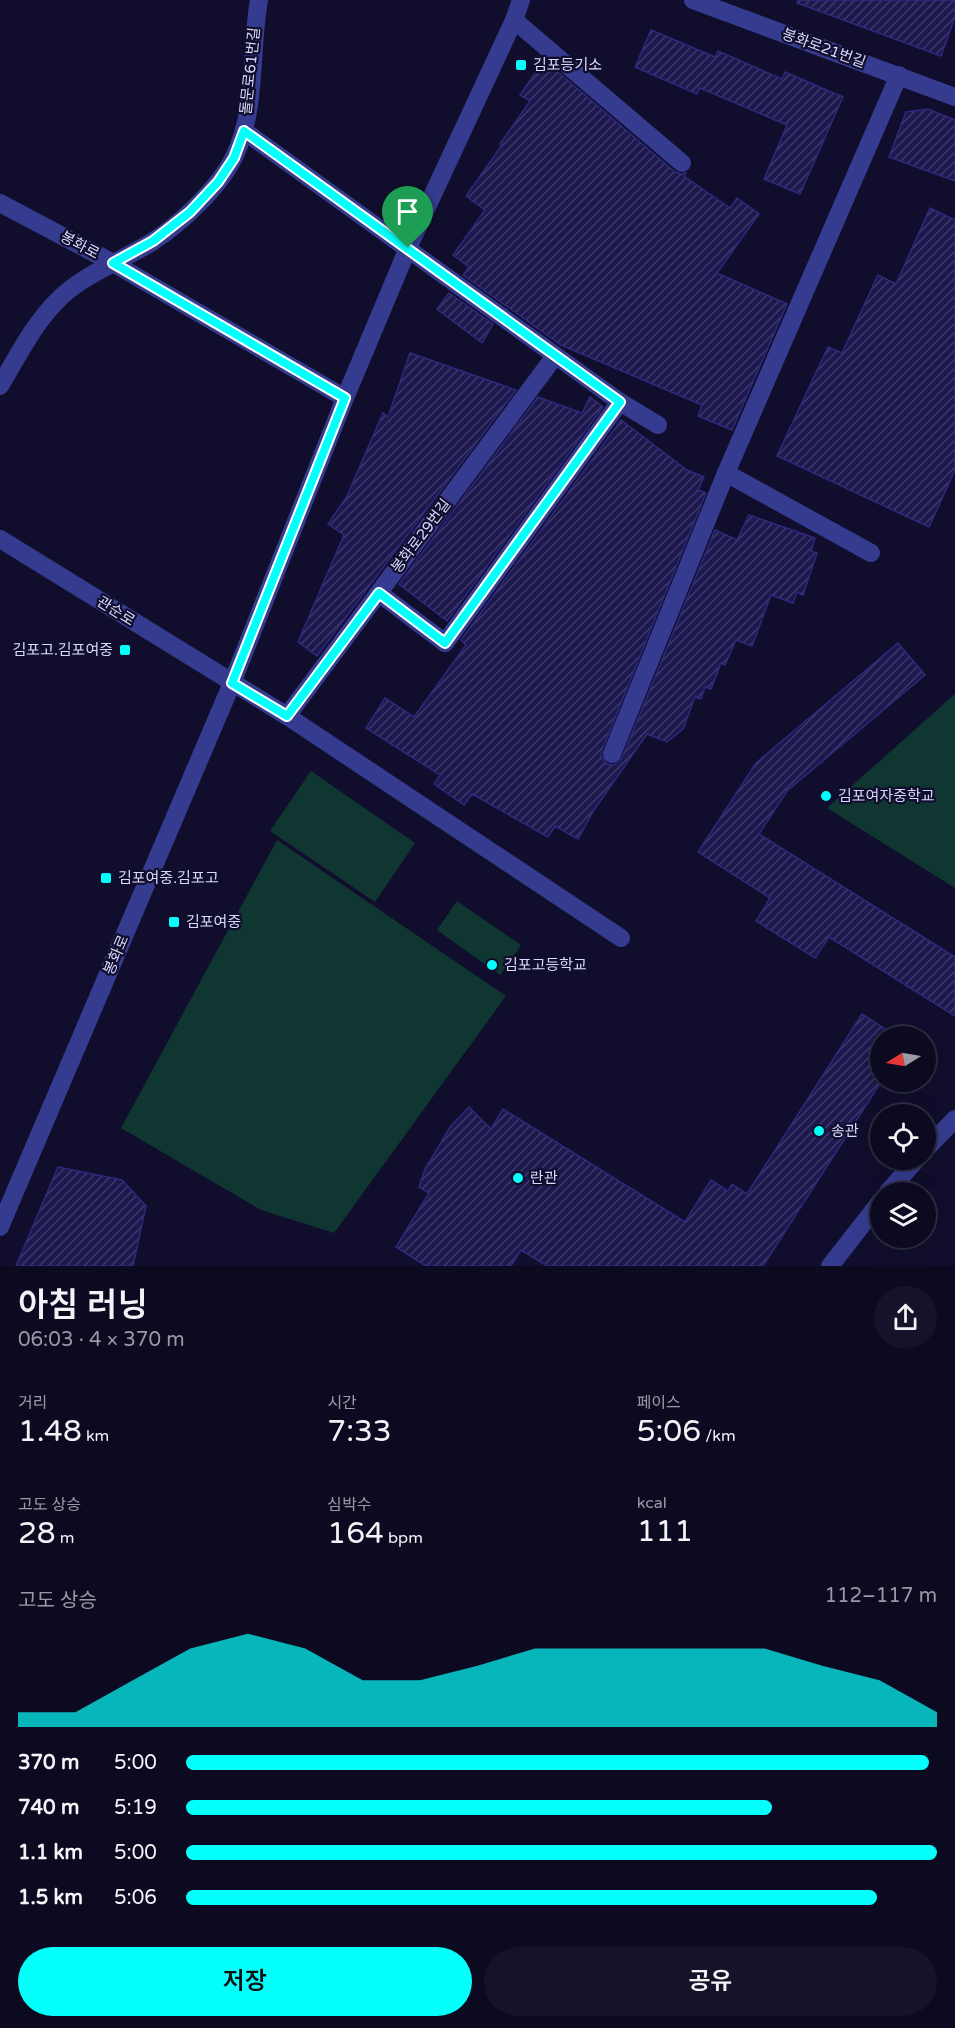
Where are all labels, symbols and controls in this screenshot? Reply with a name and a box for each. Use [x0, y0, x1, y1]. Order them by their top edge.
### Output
street label: 봉화로21번길 [780, 25, 868, 71]
street label: 돌문로61번길 [236, 26, 264, 116]
place label: 김포등기소 [533, 56, 602, 74]
marker: 김포등기소 [514, 58, 528, 72]
pin [382, 186, 433, 248]
icon: arrive [391, 195, 424, 228]
street label: 봉화로 [57, 227, 103, 263]
street label: 봉화로29번길 [387, 496, 455, 576]
street label: 관순로 [94, 592, 138, 630]
place label: 김포고.김포여중 [12, 641, 113, 659]
marker: 김포고.김포여중 [118, 643, 132, 657]
place label: 김포여자중학교 [838, 787, 935, 805]
marker: 김포여자중학교 [819, 789, 833, 803]
place label: 김포여중.김포고 [118, 869, 219, 887]
marker: 김포여중.김포고 [99, 871, 113, 885]
place label: 김포여중 [186, 913, 241, 931]
marker: 김포여중 [167, 915, 181, 929]
street label: 봉화로 [100, 932, 132, 978]
place label: 김포고등학교 [504, 956, 587, 974]
marker: 김포고등학교 [485, 958, 499, 972]
north arrow [870, 1026, 936, 1092]
map controls [870, 1026, 936, 1248]
button: locate [870, 1104, 936, 1170]
place label: 송관 [831, 1122, 859, 1140]
marker: 송관 [812, 1124, 826, 1138]
place label: 란관 [530, 1169, 558, 1187]
marker: 란관 [511, 1171, 525, 1185]
button: layers [870, 1182, 936, 1248]
text: 아침 러닝 [18, 1286, 148, 1325]
button: share [874, 1286, 937, 1349]
text: 06:03 · 4 × 370 m [18, 1328, 185, 1352]
text: 거리 [18, 1393, 47, 1413]
text: 시간 [327, 1393, 357, 1413]
text: 페이스 [637, 1393, 681, 1413]
text: 1.48 [18, 1413, 82, 1450]
text: 7:33 [327, 1413, 392, 1450]
text: 5:06 [637, 1413, 701, 1450]
text: km [82, 1426, 109, 1446]
text: /km [701, 1426, 736, 1446]
text: kcal [637, 1493, 667, 1513]
text: 고도 상승 [18, 1495, 81, 1515]
text: 심박수 [327, 1495, 372, 1515]
text: 111 [637, 1513, 693, 1550]
text: 28 [18, 1515, 56, 1552]
text: 164 [327, 1515, 384, 1552]
text: m [56, 1528, 75, 1548]
text: bpm [384, 1528, 423, 1548]
text: 112–117 m [824, 1584, 937, 1608]
text: 고도 상승 [18, 1589, 97, 1613]
text: 370 m [18, 1751, 79, 1775]
text: 5:00 [114, 1751, 157, 1775]
text: 740 m [18, 1796, 79, 1820]
text: 5:19 [114, 1796, 157, 1820]
text: 1.1 km [18, 1841, 83, 1865]
text: 5:00 [114, 1841, 157, 1865]
text: 1.5 km [18, 1886, 83, 1910]
text: 5:06 [114, 1886, 157, 1910]
button: 저장 [18, 1947, 472, 2016]
button: 공유 [484, 1947, 937, 2016]

